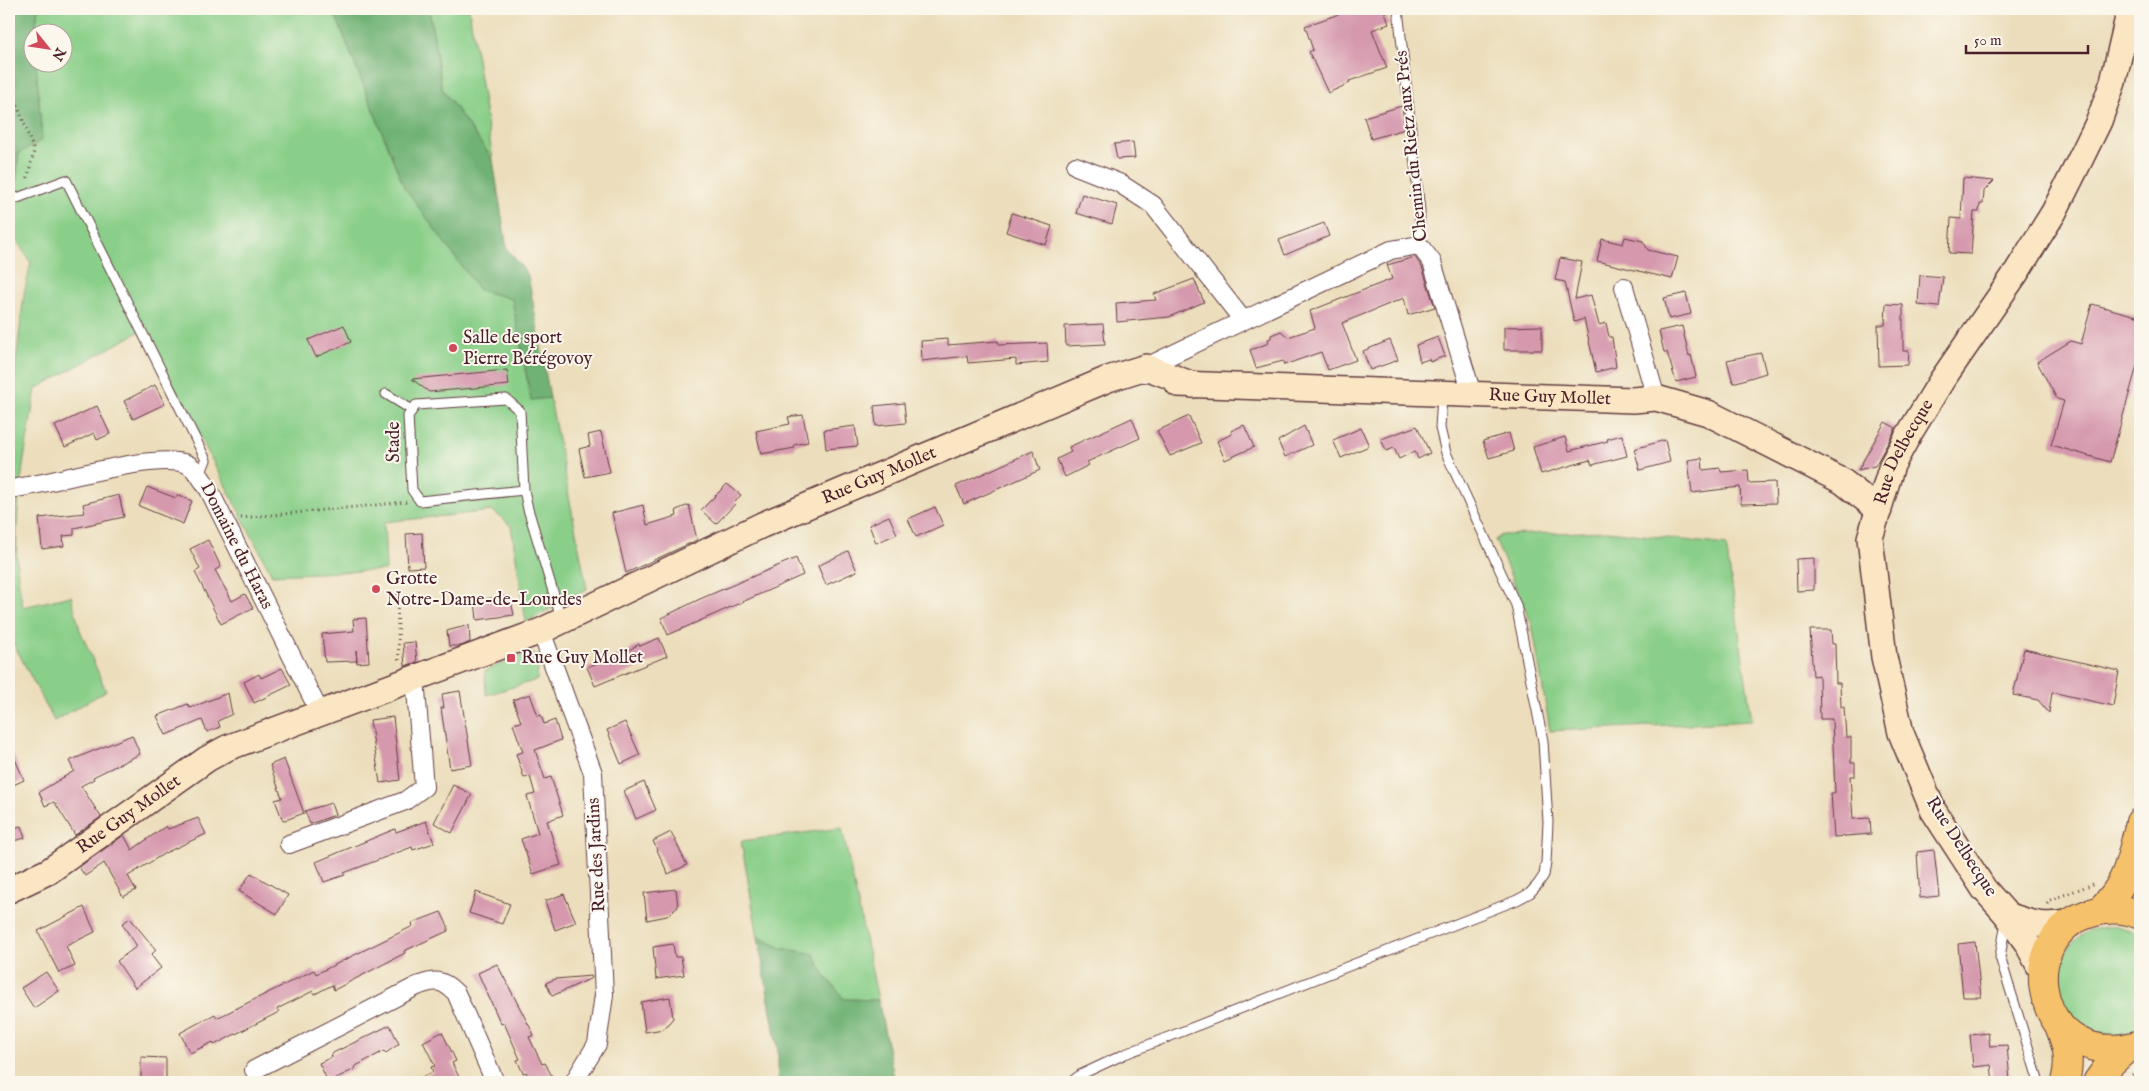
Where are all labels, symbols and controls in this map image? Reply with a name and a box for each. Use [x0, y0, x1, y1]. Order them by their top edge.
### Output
north arrow [22, 22, 72, 72]
scale bar [1966, 22, 2089, 54]
text: 50 m [1974, 31, 2002, 50]
text: N [48, 43, 70, 64]
street label: Chemin du Rietz aux Prés [1391, 49, 1433, 243]
place label: Salle de sport Pierre Bérégovoy [463, 327, 592, 371]
marker: Salle de sport Pierre Bérégovoy [447, 342, 459, 354]
street label: Rue Guy Mollet [1488, 383, 1611, 411]
street label: Rue Delbecque [1869, 395, 1939, 508]
street label: Stade [383, 421, 406, 463]
street label: Rue Guy Mollet [818, 441, 940, 510]
street label: Domaine du Haras [194, 479, 278, 613]
place label: Grotte Notre-Dame-de-Lourdes [386, 568, 582, 612]
marker: Grotte Notre-Dame-de-Lourdes [370, 583, 382, 595]
place label: Rue Guy Mollet [521, 647, 643, 670]
marker: Rue Guy Mollet [505, 652, 517, 664]
street label: Rue Guy Mollet [72, 770, 185, 859]
street label: Rue Delbecque [1920, 793, 2002, 901]
street label: Rue des Jardins [583, 797, 611, 913]

